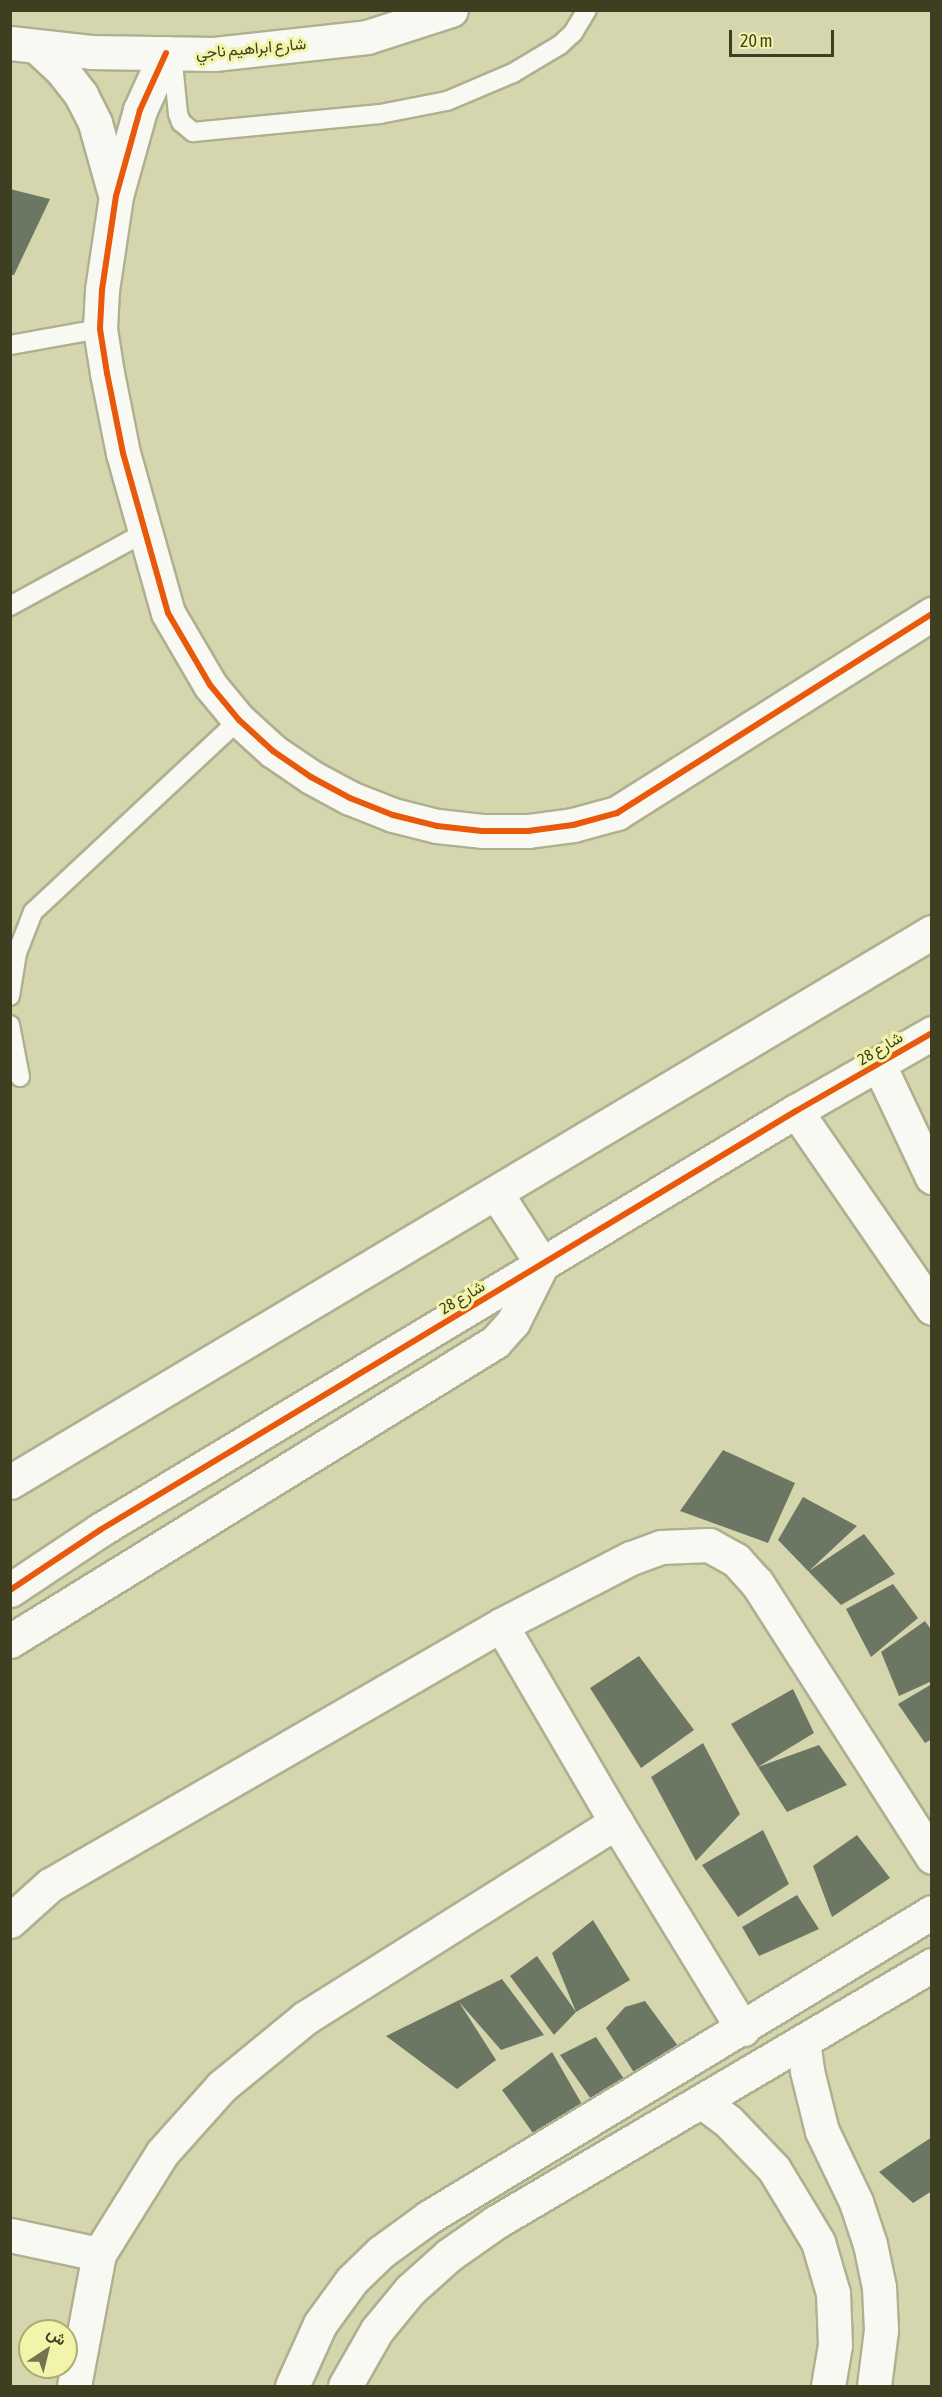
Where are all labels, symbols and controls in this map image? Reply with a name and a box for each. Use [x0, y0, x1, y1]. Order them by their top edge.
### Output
scale bar [732, 18, 837, 56]
text: 20 m [740, 30, 772, 51]
street label: شارع ابراهيم ناجي [195, 34, 307, 62]
street label: شارع 28 [854, 1027, 906, 1069]
street label: شارع 28 [436, 1276, 488, 1318]
north arrow [18, 2319, 78, 2379]
text: ش [44, 2323, 70, 2349]

